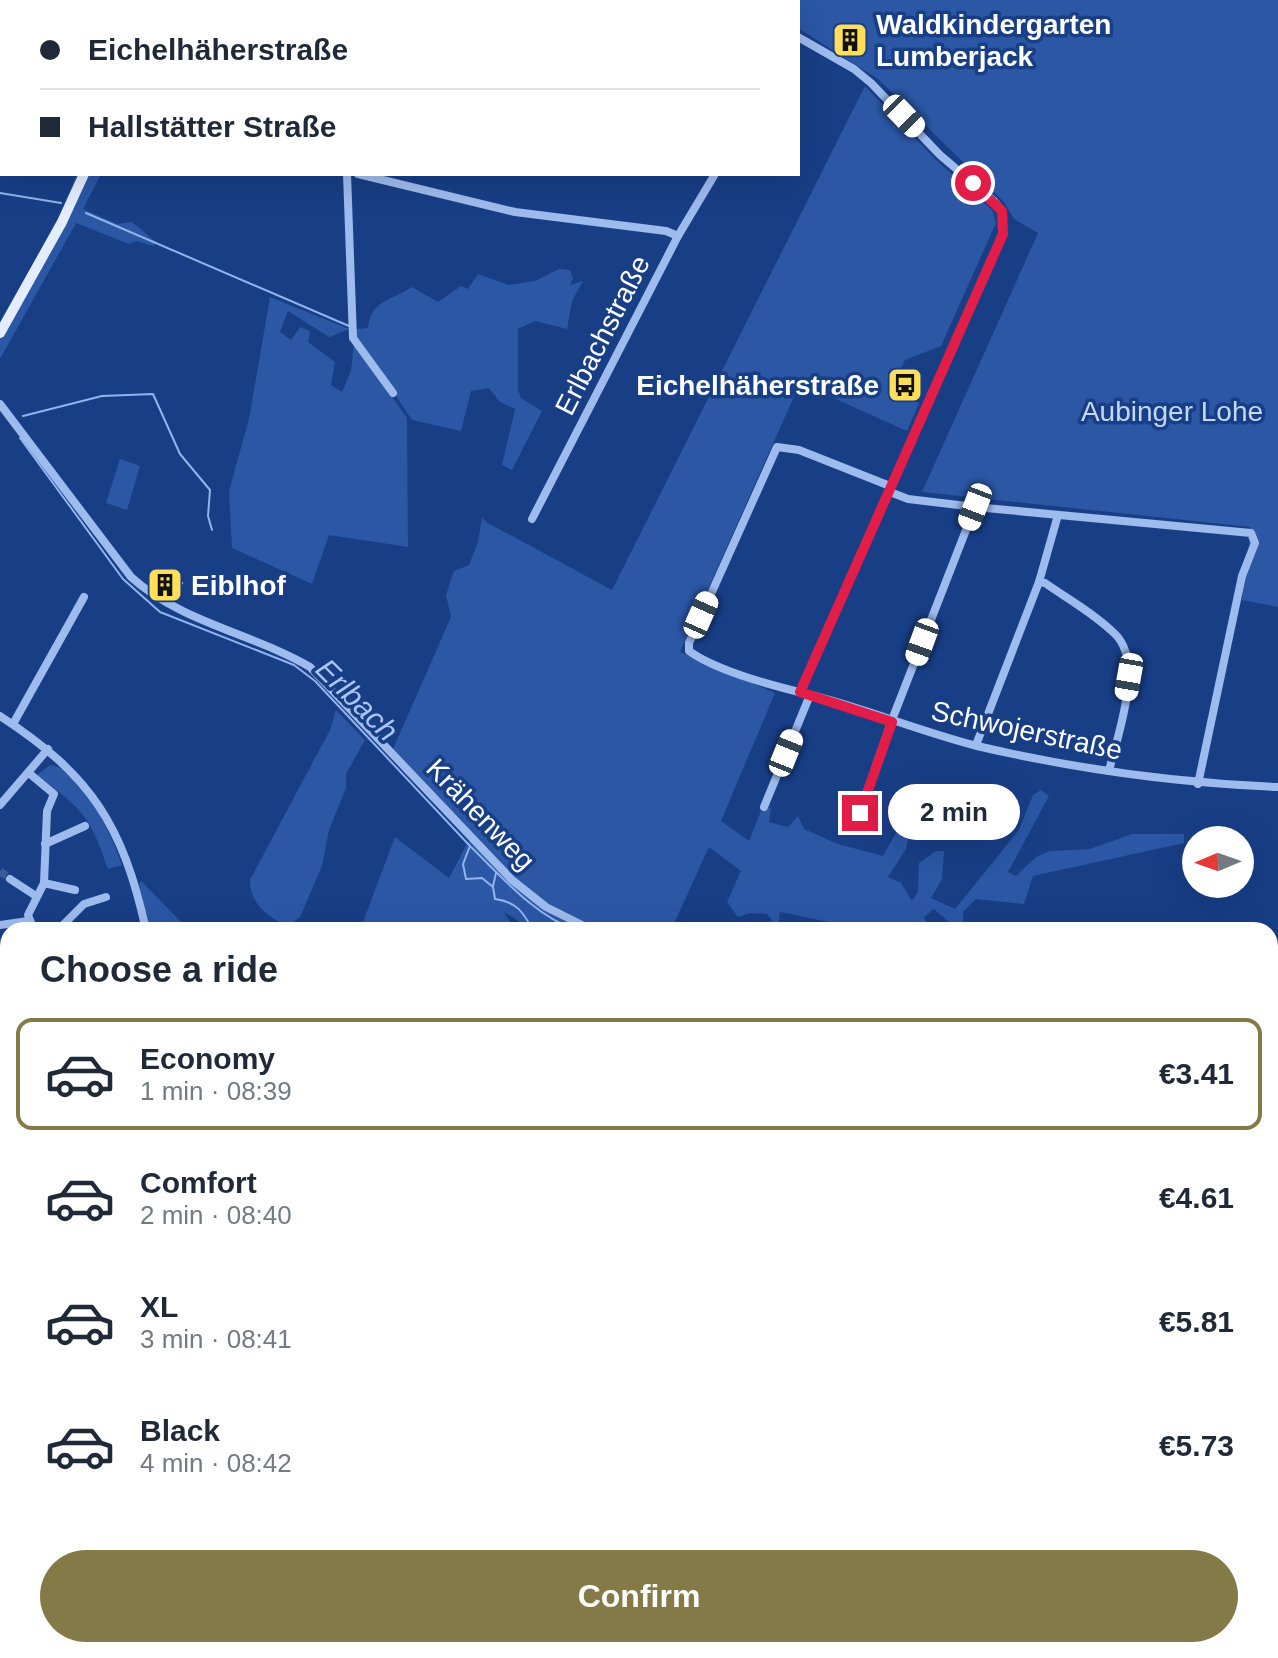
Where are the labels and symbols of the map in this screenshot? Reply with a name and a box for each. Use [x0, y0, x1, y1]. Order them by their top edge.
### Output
place label: Waldkindergarten Lumberjack [876, 9, 1111, 72]
building icon: Waldkindergarten Lumberjack [831, 21, 869, 59]
car [879, 90, 929, 142]
route start [955, 165, 991, 201]
street label: Erlbachstraße [549, 251, 656, 420]
bus stop icon: Eichelhäherstraße [886, 366, 924, 404]
place label: Eichelhäherstraße [636, 370, 879, 401]
park label: Aubinger Lohe [1081, 396, 1263, 427]
car [955, 480, 995, 534]
building icon: Eiblhof [146, 566, 184, 604]
place label: Eiblhof [191, 570, 287, 601]
car [680, 588, 722, 642]
car [903, 615, 941, 669]
car [1113, 651, 1145, 703]
water label: Erlbach [310, 652, 405, 747]
street label: Schwojerstraße [929, 695, 1125, 766]
car [766, 726, 806, 780]
street label: Krähenweg [420, 753, 541, 876]
callout: 2 min [888, 785, 1020, 841]
route end [842, 795, 878, 831]
north arrow [1182, 826, 1254, 898]

